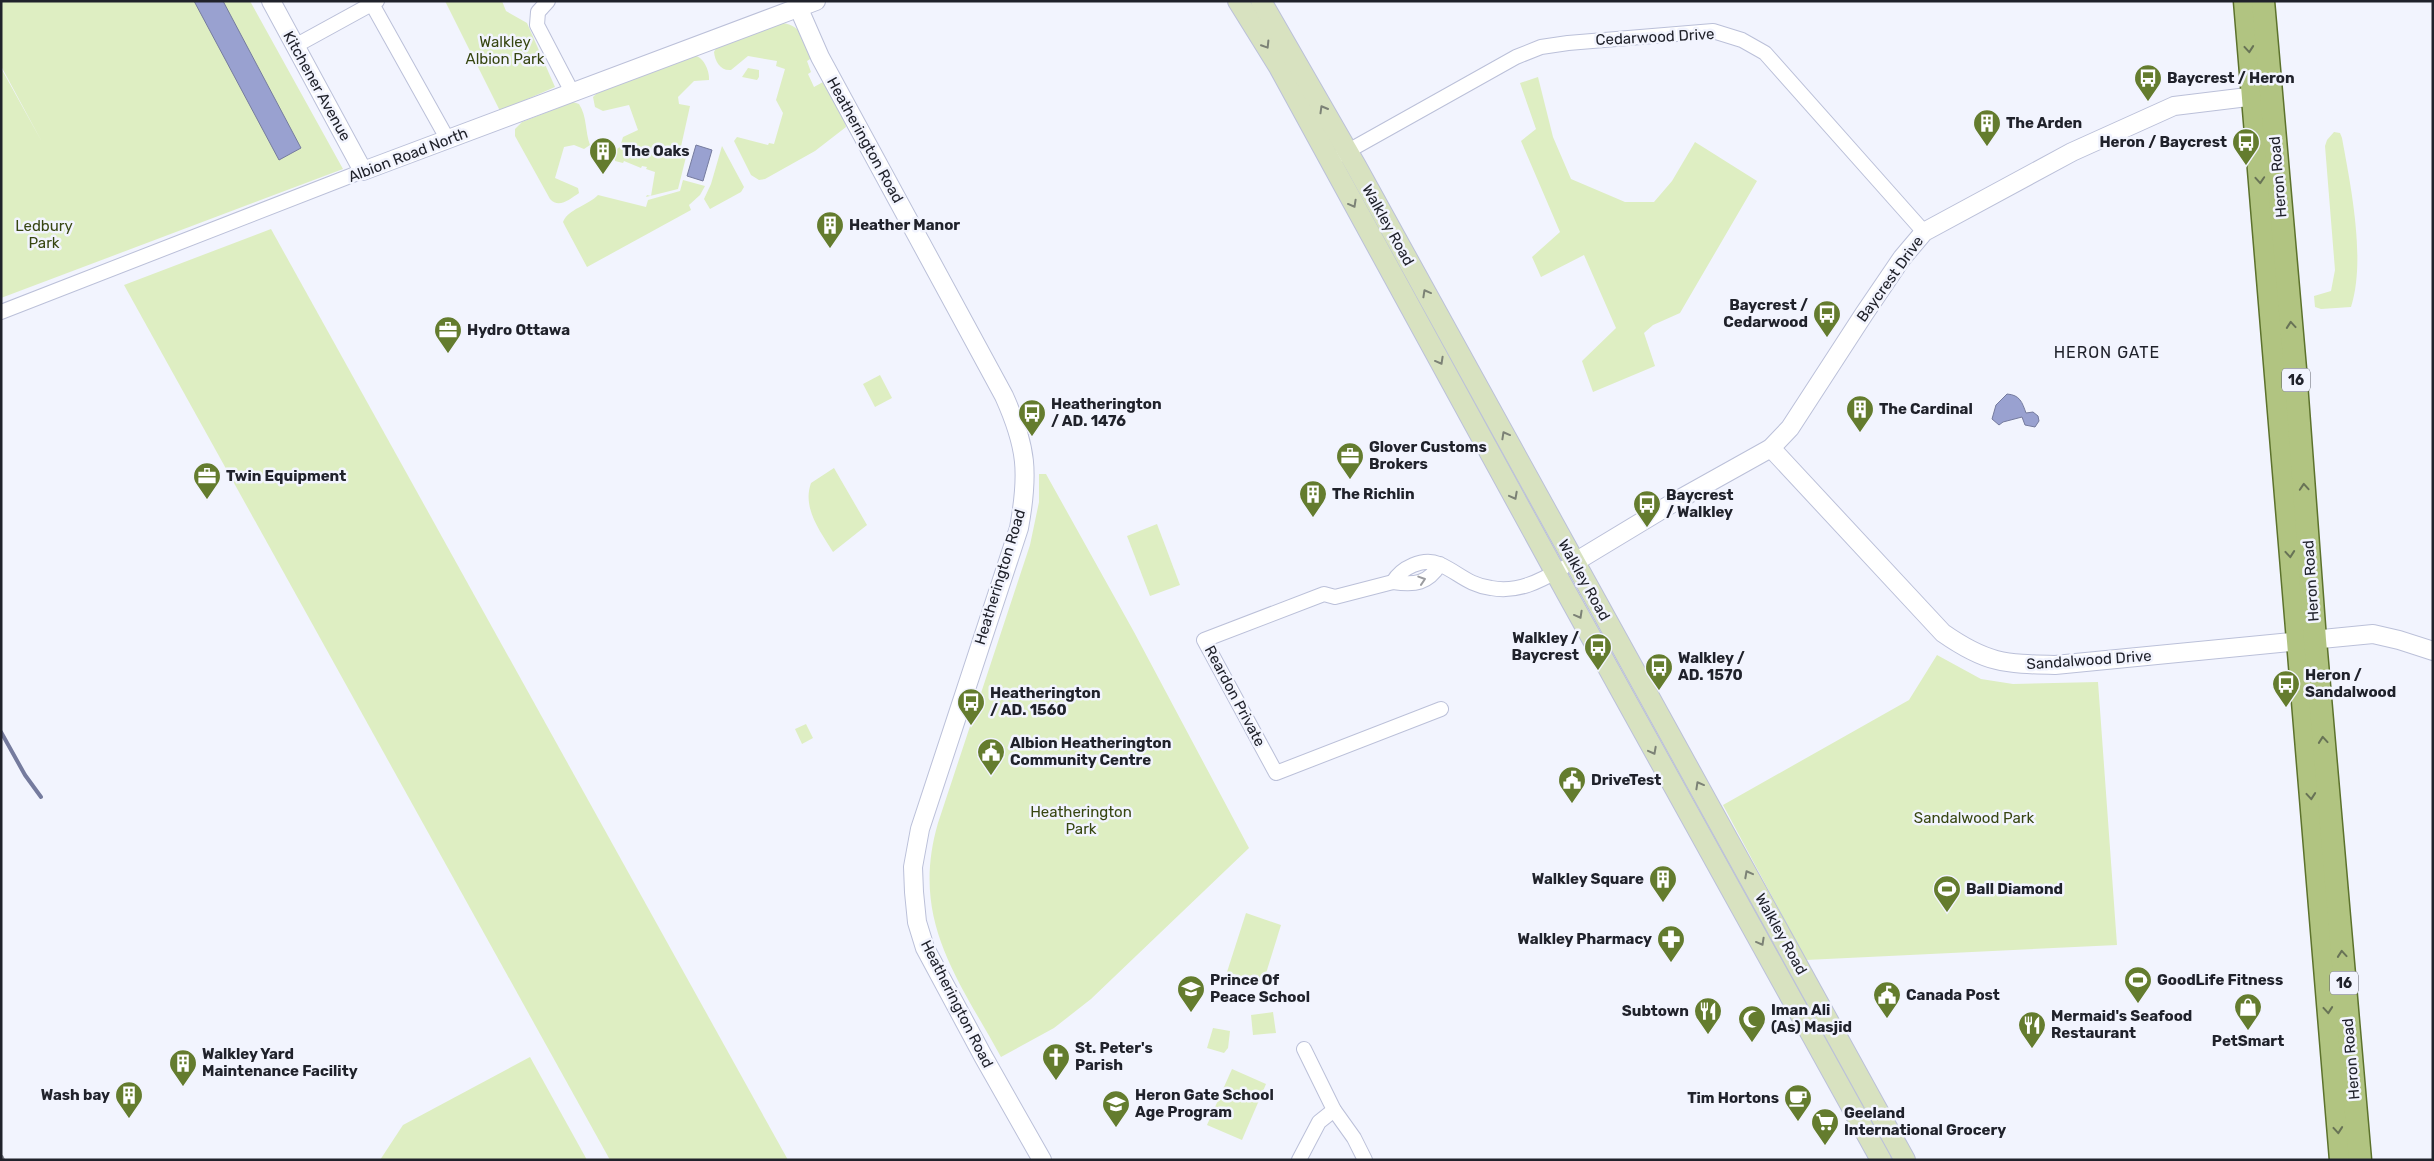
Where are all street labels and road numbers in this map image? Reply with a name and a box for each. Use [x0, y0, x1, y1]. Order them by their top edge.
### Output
street label: Cedarwood Drive [1595, 25, 1715, 49]
street label: Kitchener Avenue [279, 28, 355, 144]
street label: Heatherington Road [823, 74, 907, 206]
street label: Albion Road North [346, 124, 470, 186]
street label: Heron Road [2265, 136, 2291, 218]
street label: Walkley Road [1358, 181, 1418, 269]
street label: Baycrest Drive [1853, 233, 1927, 325]
road number: 16 [2282, 368, 2310, 392]
street label: Heatherington Road [971, 507, 1029, 647]
street label: Walkley Road [1554, 536, 1614, 624]
street label: Heron Road [2299, 540, 2323, 622]
street label: Reardon Private [1201, 642, 1269, 750]
street label: Sandalwood Drive [2026, 647, 2152, 673]
street label: Walkley Road [1751, 890, 1811, 978]
street label: Heatherington Road [917, 937, 997, 1071]
road number: 16 [2330, 971, 2358, 994]
street label: Heron Road [2338, 1018, 2364, 1100]

